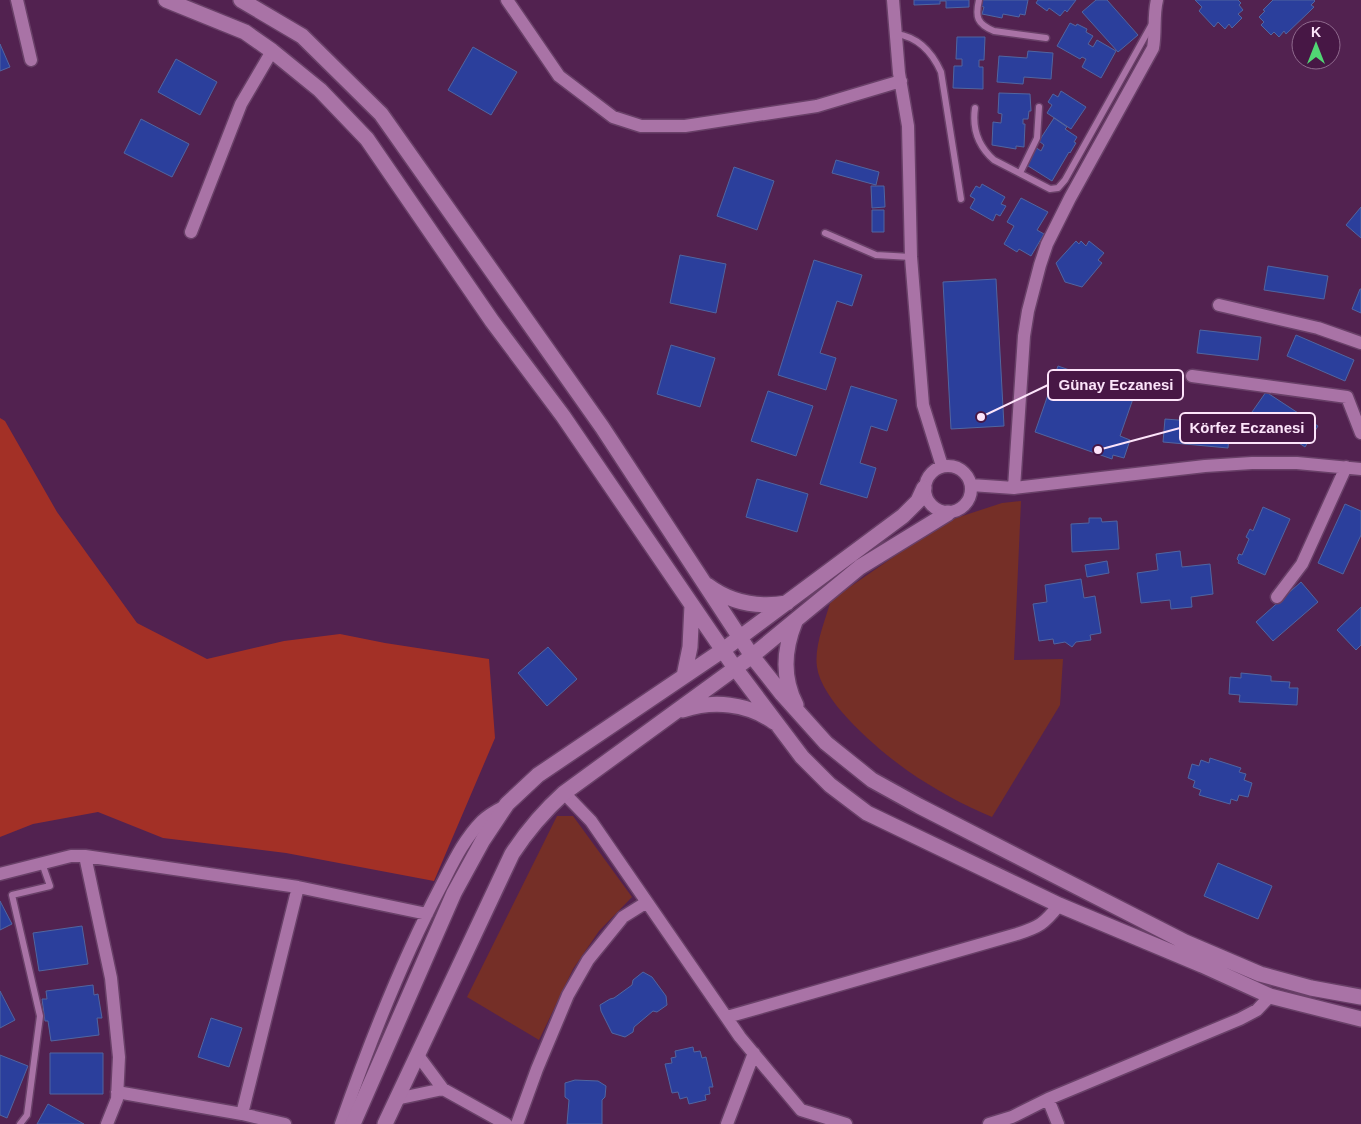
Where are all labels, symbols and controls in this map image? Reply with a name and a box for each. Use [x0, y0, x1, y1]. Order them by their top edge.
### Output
north arrow [1291, 20, 1341, 70]
text: K [1311, 24, 1321, 40]
callout: Günay Eczanesi [1048, 370, 1183, 400]
text: Günay Eczanesi [1058, 376, 1174, 393]
callout: Körfez Eczanesi [1180, 413, 1315, 443]
text: Körfez Eczanesi [1189, 419, 1305, 436]

